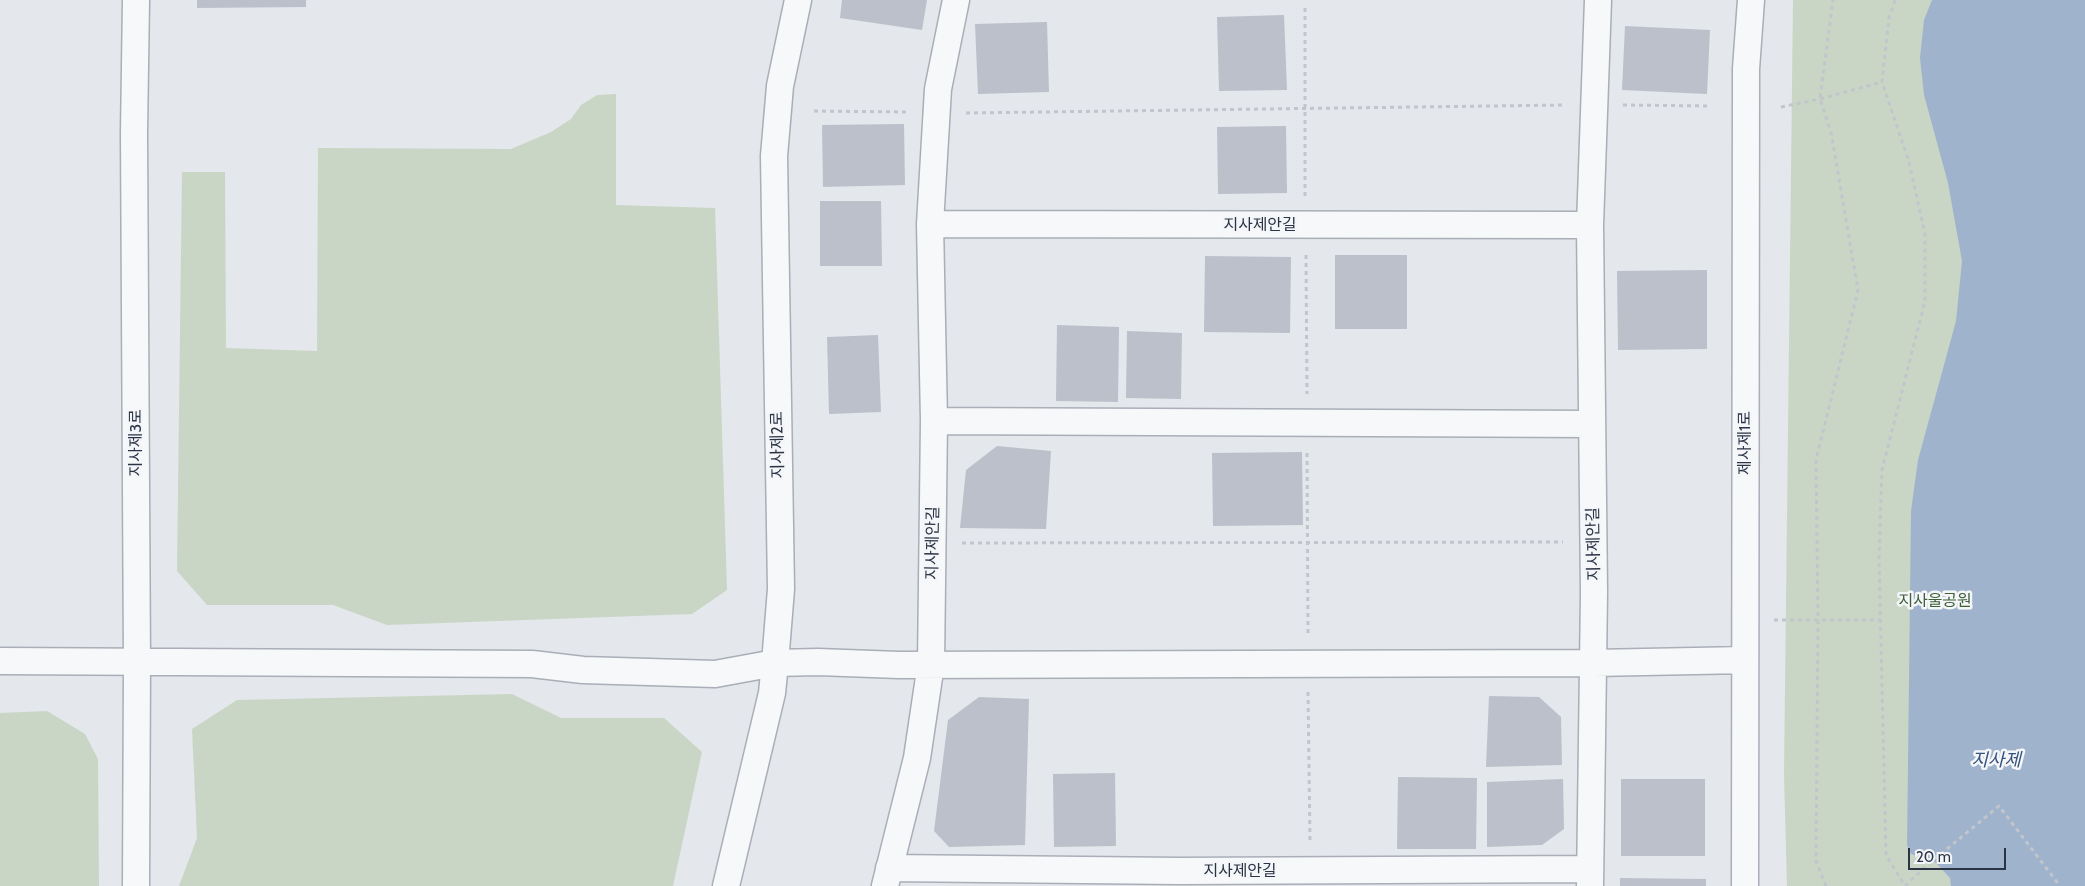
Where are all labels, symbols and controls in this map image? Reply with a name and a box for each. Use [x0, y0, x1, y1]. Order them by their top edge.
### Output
street label: 지사제안길 [1223, 215, 1297, 235]
street label: 지사제3로 [126, 409, 146, 477]
street label: 지사제2로 [768, 411, 788, 479]
street label: 제사제1로 [1735, 411, 1755, 475]
street label: 지사제안길 [923, 506, 943, 580]
street label: 지사제안길 [1584, 507, 1604, 581]
park label: 지사울공원 [1898, 591, 1972, 611]
water label: 지사제 [1971, 750, 2021, 772]
scale bar [1910, 838, 2008, 870]
text: 20 m [1916, 848, 1951, 866]
street label: 지사제안길 [1203, 861, 1277, 881]

